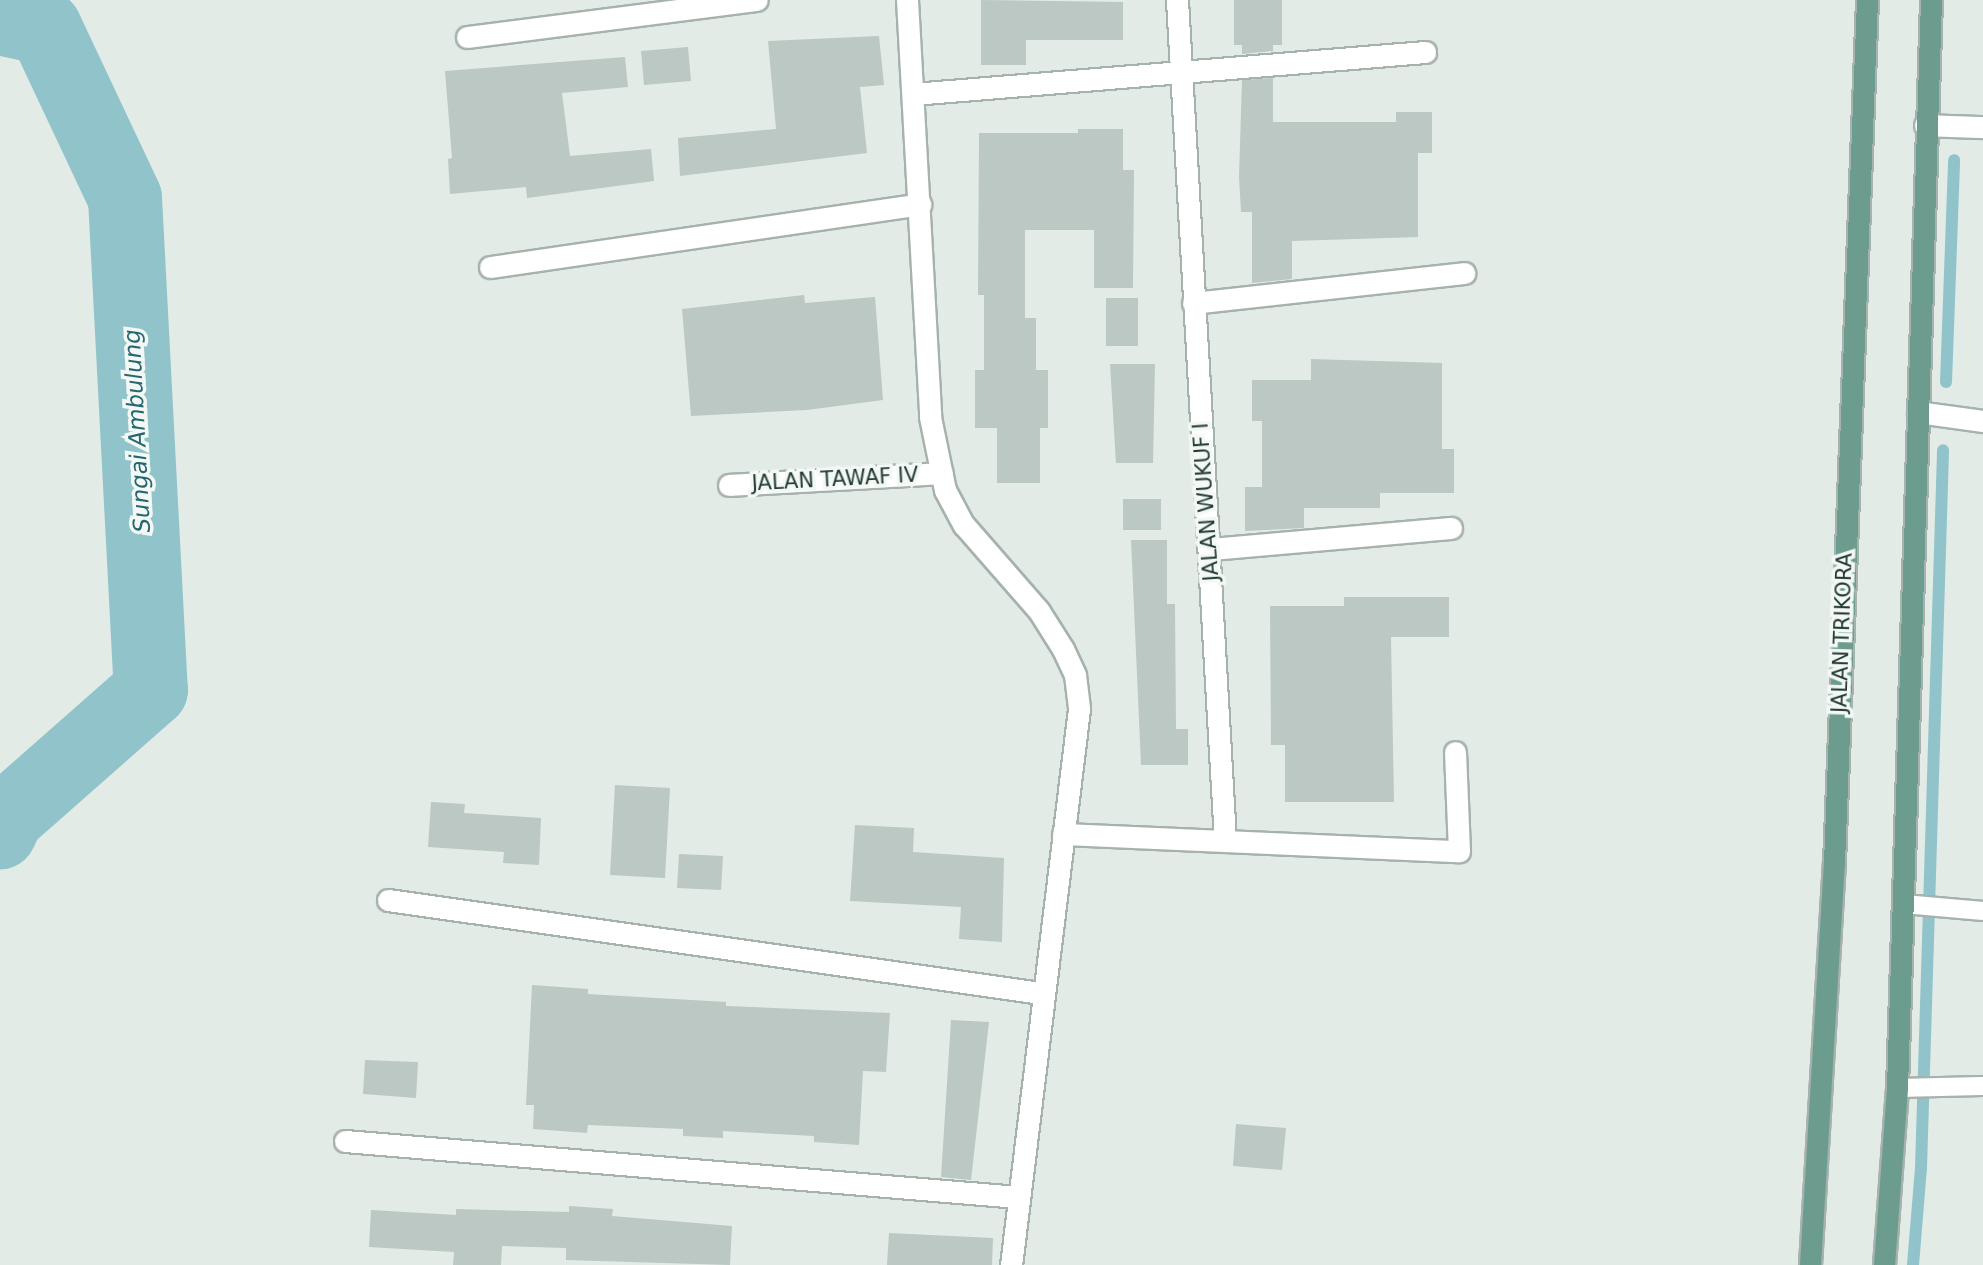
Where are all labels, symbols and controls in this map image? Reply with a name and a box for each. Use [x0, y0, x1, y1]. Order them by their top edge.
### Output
water label: Sungai Ambulung [118, 329, 156, 533]
street label: JALAN WUKUF I [1188, 422, 1224, 582]
street label: JALAN TAWAF IV [751, 462, 919, 496]
street label: JALAN TRIKORA [1827, 553, 1857, 713]

